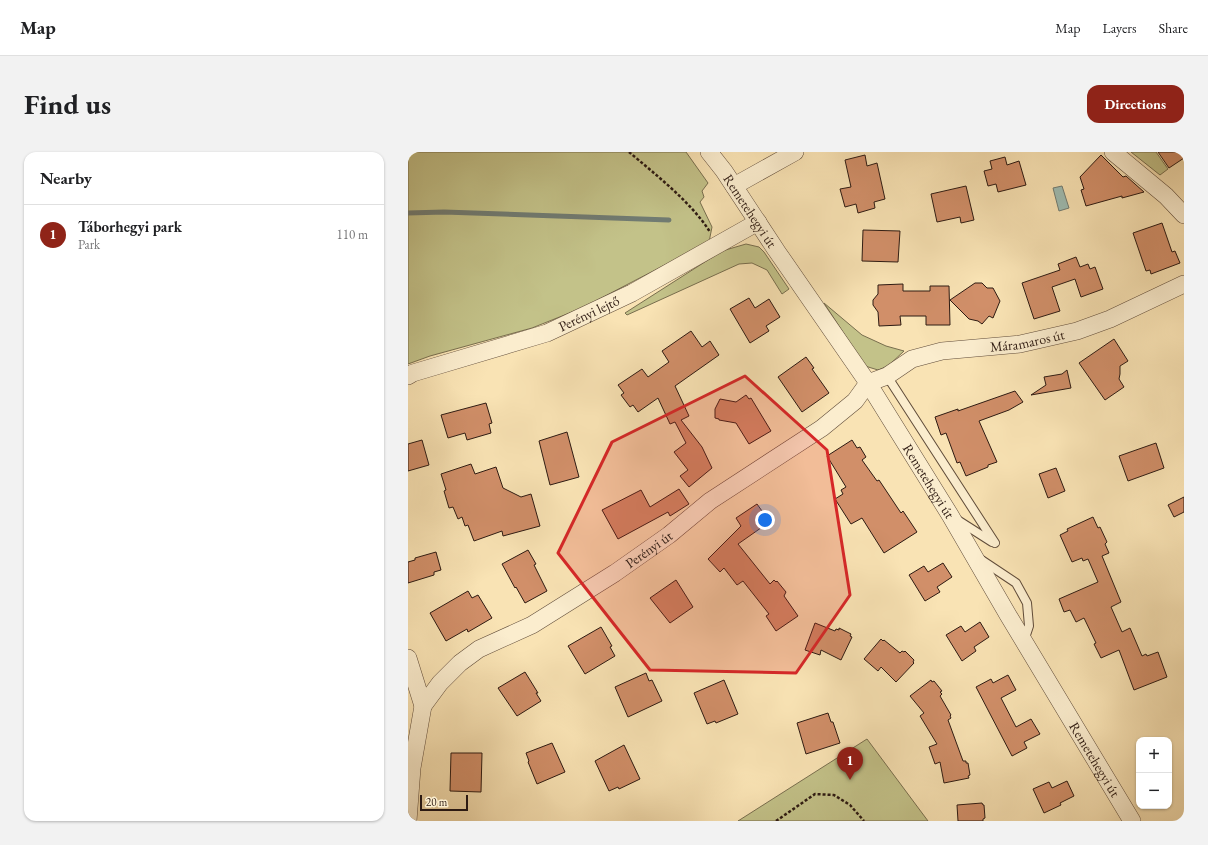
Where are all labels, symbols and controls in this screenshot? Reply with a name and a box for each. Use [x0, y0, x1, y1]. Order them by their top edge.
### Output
text: Map [20, 15, 56, 40]
text: Map [1055, 19, 1080, 37]
text: Layers [1102, 19, 1137, 37]
text: Share [1159, 19, 1188, 37]
button: Directions [1087, 85, 1184, 123]
text: Find us [24, 86, 111, 122]
text: Nearby [40, 167, 92, 189]
street label: Remetehegyi út [719, 171, 781, 252]
text: Táborhegyi park [78, 217, 182, 236]
text: 1 [50, 226, 56, 243]
text: 110 m [337, 226, 368, 243]
text: Park [78, 236, 100, 253]
street label: Perényi lejtő [556, 291, 622, 335]
street label: Máramaros út [989, 325, 1067, 356]
street label: Remetehegyi út [899, 440, 959, 522]
your location [755, 510, 775, 530]
street label: Perényi út [622, 526, 676, 572]
street label: Remetehegyi út [1065, 718, 1125, 801]
map controls [1136, 737, 1172, 809]
button: + [1136, 737, 1172, 773]
pin: 1 [837, 747, 863, 780]
button: − [1136, 773, 1172, 809]
scale bar [420, 793, 468, 812]
text: 20 m [426, 795, 447, 809]

